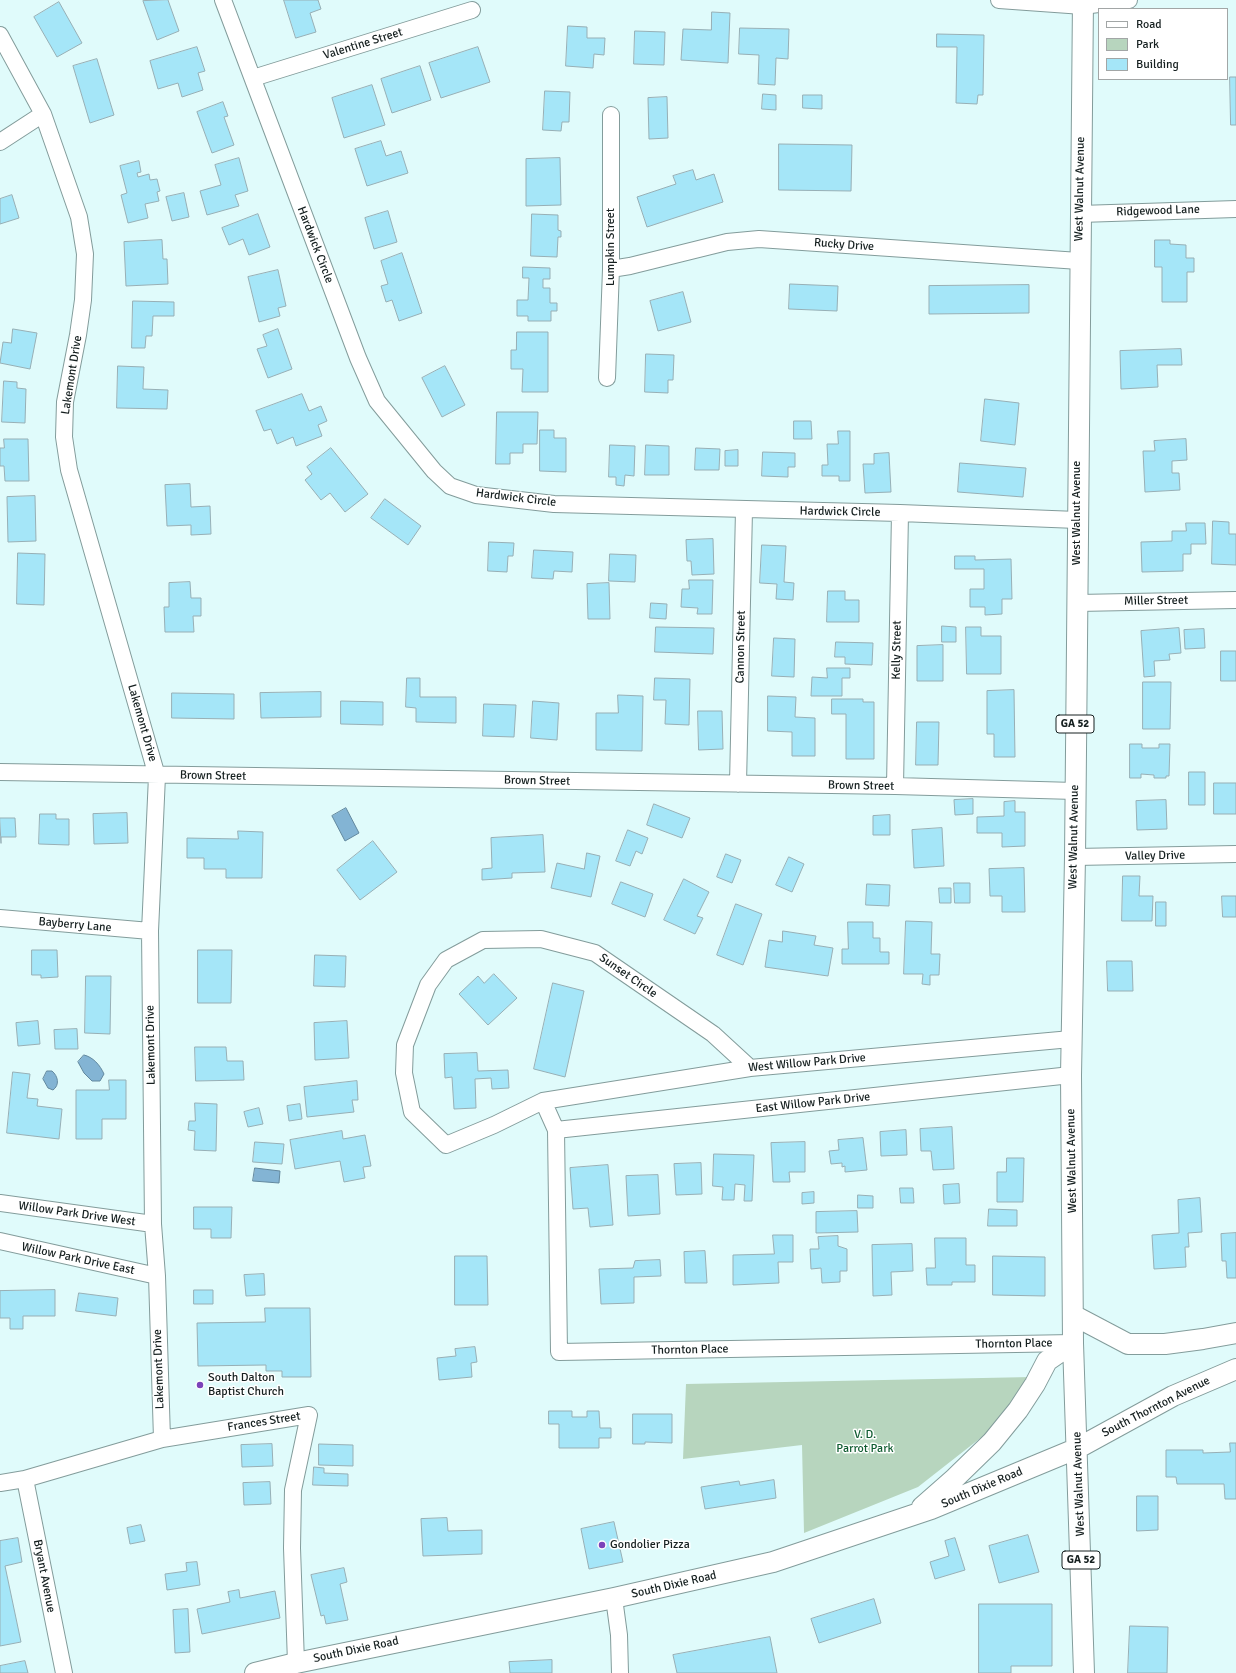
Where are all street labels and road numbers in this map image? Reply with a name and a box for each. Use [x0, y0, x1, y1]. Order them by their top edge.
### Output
street label: Valentine Street [321, 25, 405, 63]
street label: West Walnut Avenue [1072, 137, 1088, 241]
street label: Ridgewood Lane [1116, 202, 1200, 220]
street label: Hardwick Circle [294, 205, 336, 285]
street label: Lumpkin Street [604, 208, 618, 286]
street label: Rucky Drive [813, 236, 875, 254]
street label: Lakemont Drive [59, 334, 85, 416]
street label: West Walnut Avenue [1070, 461, 1084, 565]
street label: Hardwick Circle [475, 486, 557, 510]
street label: Hardwick Circle [799, 504, 881, 520]
street label: Miller Street [1124, 593, 1188, 609]
street label: Cannon Street [733, 610, 749, 684]
street label: Kelly Street [889, 620, 905, 680]
street label: Lakemont Drive [124, 683, 160, 763]
road number: GA 52 [1056, 715, 1094, 733]
street label: Brown Street [180, 768, 246, 784]
street label: Brown Street [504, 773, 570, 789]
street label: Brown Street [828, 778, 894, 794]
street label: West Walnut Avenue [1066, 785, 1082, 889]
street label: Valley Drive [1125, 848, 1185, 864]
street label: Bayberry Lane [38, 915, 112, 935]
street label: Sunset Circle [596, 951, 660, 1001]
street label: Lakemont Drive [143, 1005, 159, 1085]
street label: West Willow Park Drive [748, 1051, 866, 1075]
street label: East Willow Park Drive [755, 1090, 871, 1116]
street label: West Walnut Avenue [1064, 1109, 1080, 1213]
street label: Willow Park Drive West [18, 1199, 136, 1229]
street label: Willow Park Drive East [20, 1240, 136, 1278]
street label: Lakemont Drive [150, 1329, 168, 1409]
street label: Thornton Place [975, 1336, 1053, 1352]
street label: Thornton Place [651, 1342, 729, 1358]
street label: South Thornton Avenue [1099, 1373, 1213, 1441]
street label: Frances Street [226, 1409, 302, 1435]
street label: West Walnut Avenue [1070, 1431, 1088, 1537]
street label: South Dixie Road [939, 1464, 1025, 1512]
street label: Bryant Avenue [30, 1538, 58, 1614]
road number: GA 52 [1062, 1551, 1100, 1569]
street label: South Dixie Road [630, 1568, 718, 1602]
street label: South Dixie Road [312, 1634, 400, 1666]

